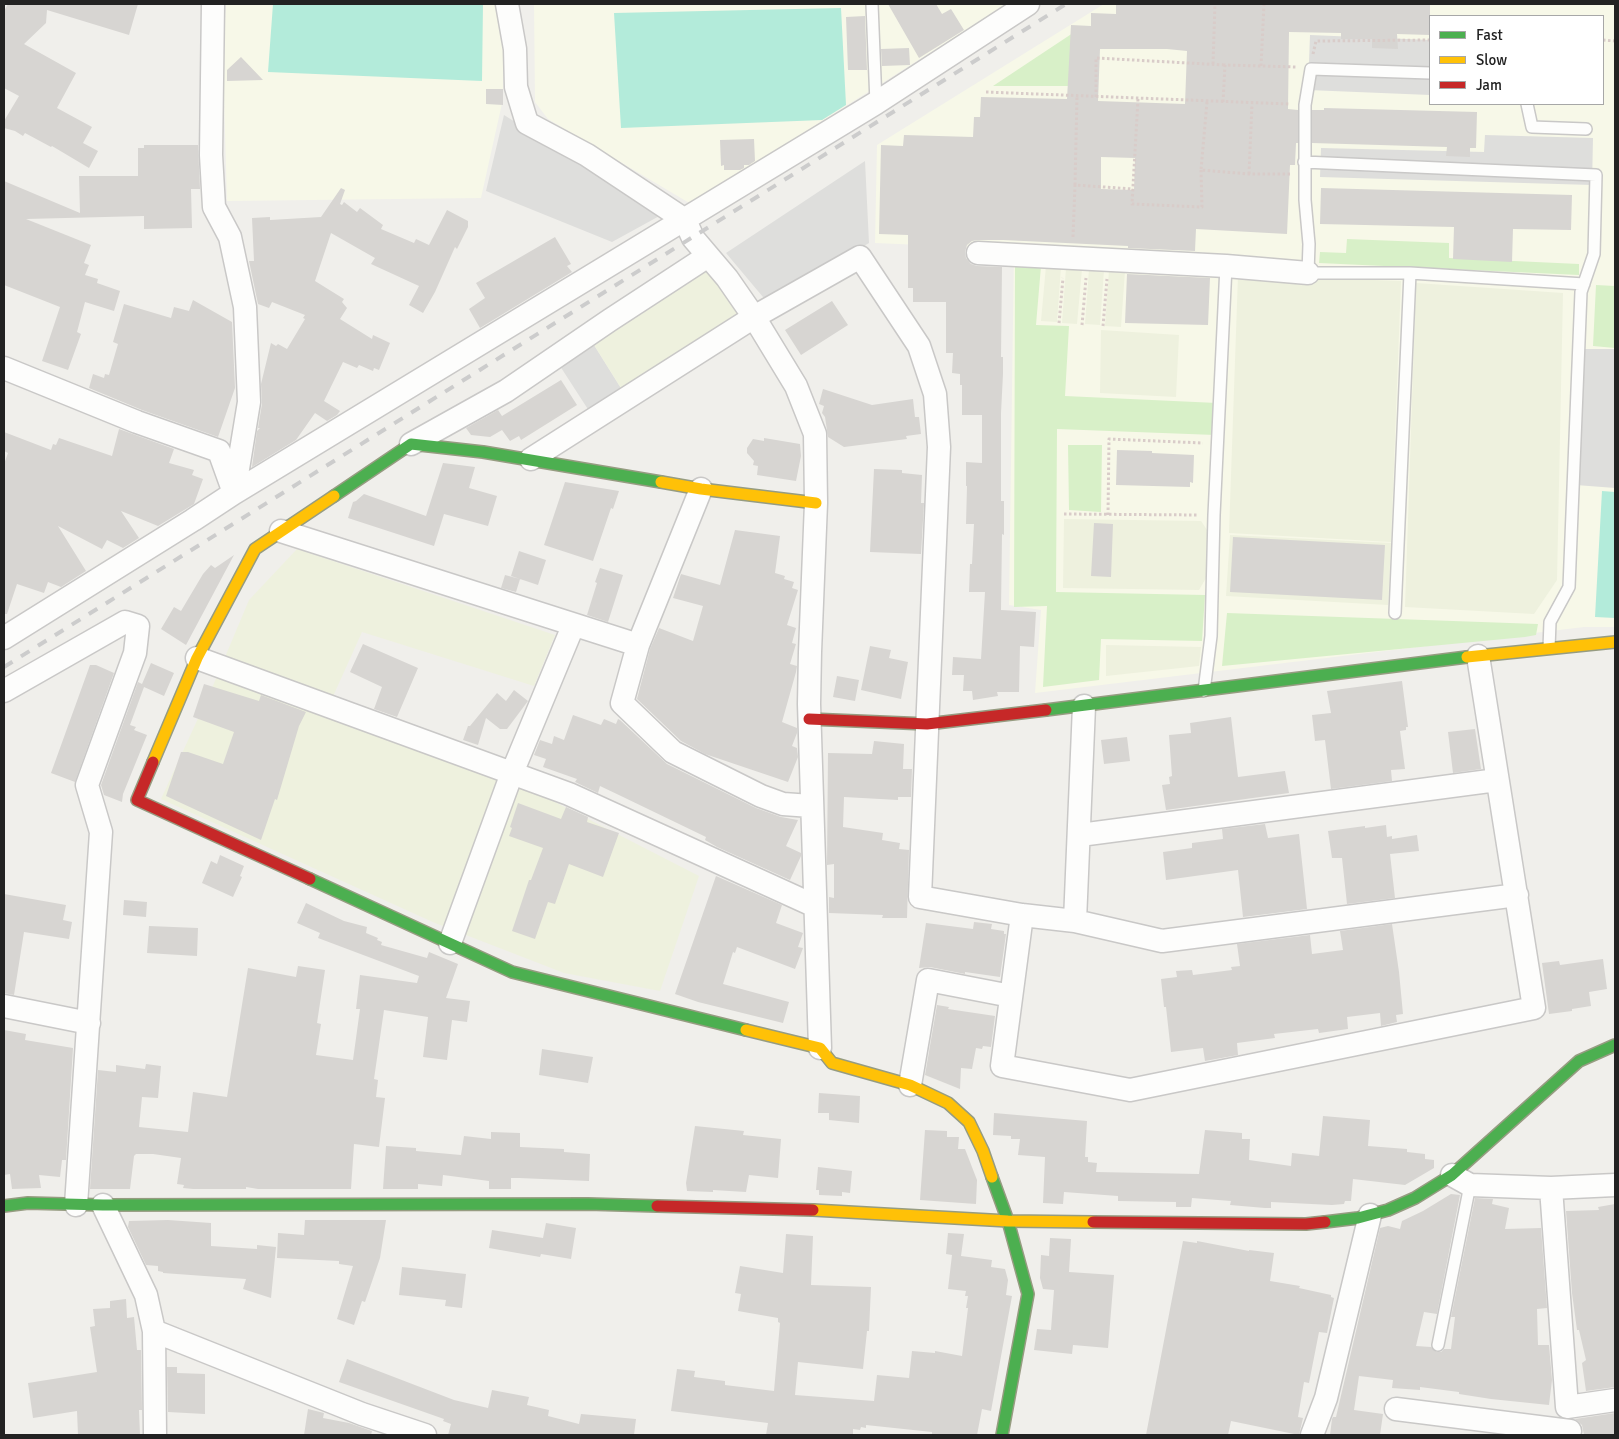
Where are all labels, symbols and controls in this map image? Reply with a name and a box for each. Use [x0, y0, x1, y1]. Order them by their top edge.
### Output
legend [1429, 15, 1604, 105]
text: Fast [1476, 26, 1503, 44]
text: Slow [1476, 51, 1507, 69]
text: Jam [1476, 76, 1502, 94]

